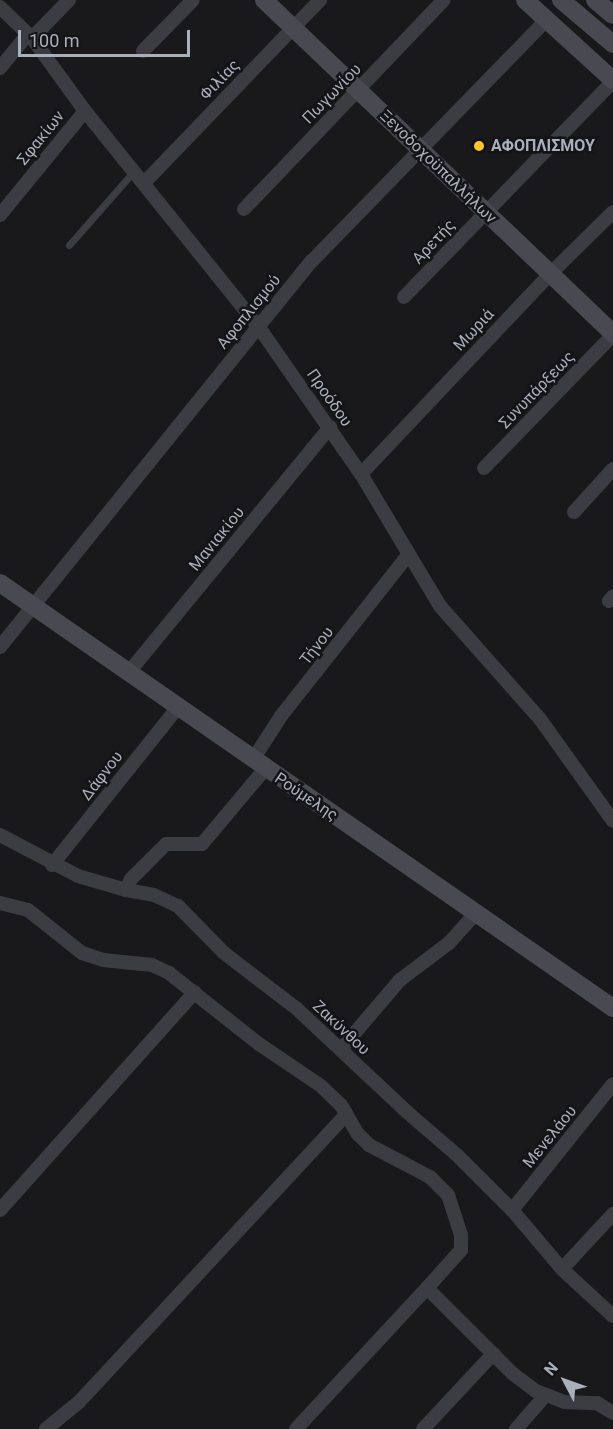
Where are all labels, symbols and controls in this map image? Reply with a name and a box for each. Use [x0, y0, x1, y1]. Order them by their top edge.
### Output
scale bar [21, 18, 194, 56]
text: 100 m [29, 30, 80, 51]
street label: Φιλίας [196, 56, 244, 104]
street label: Πωγωνίου [299, 60, 365, 128]
street label: Ξενοδοχοϋπαλλήλων [376, 106, 500, 228]
street label: Σφακίων [13, 107, 69, 169]
place label: ΑΦΟΠΛΙΣΜΟΥ [491, 136, 595, 156]
marker: ΑΦΟΠΛΙΣΜΟΥ [472, 139, 486, 153]
street label: Αρετής [409, 216, 459, 268]
street label: Αφοπλισμού [213, 271, 285, 353]
street label: Μωριά [450, 305, 498, 355]
street label: Συνυπάρξεως [495, 347, 579, 433]
street label: Προόδου [302, 366, 356, 430]
street label: Μανιακίου [185, 503, 249, 575]
street label: Τήνου [296, 623, 338, 669]
street label: Δάφνου [77, 748, 127, 804]
street label: Ρούμελης [271, 769, 341, 825]
street label: Ζακύνθου [309, 997, 373, 1059]
street label: Μενελάου [519, 1102, 581, 1172]
north arrow [535, 1351, 595, 1411]
text: N [540, 1358, 562, 1379]

